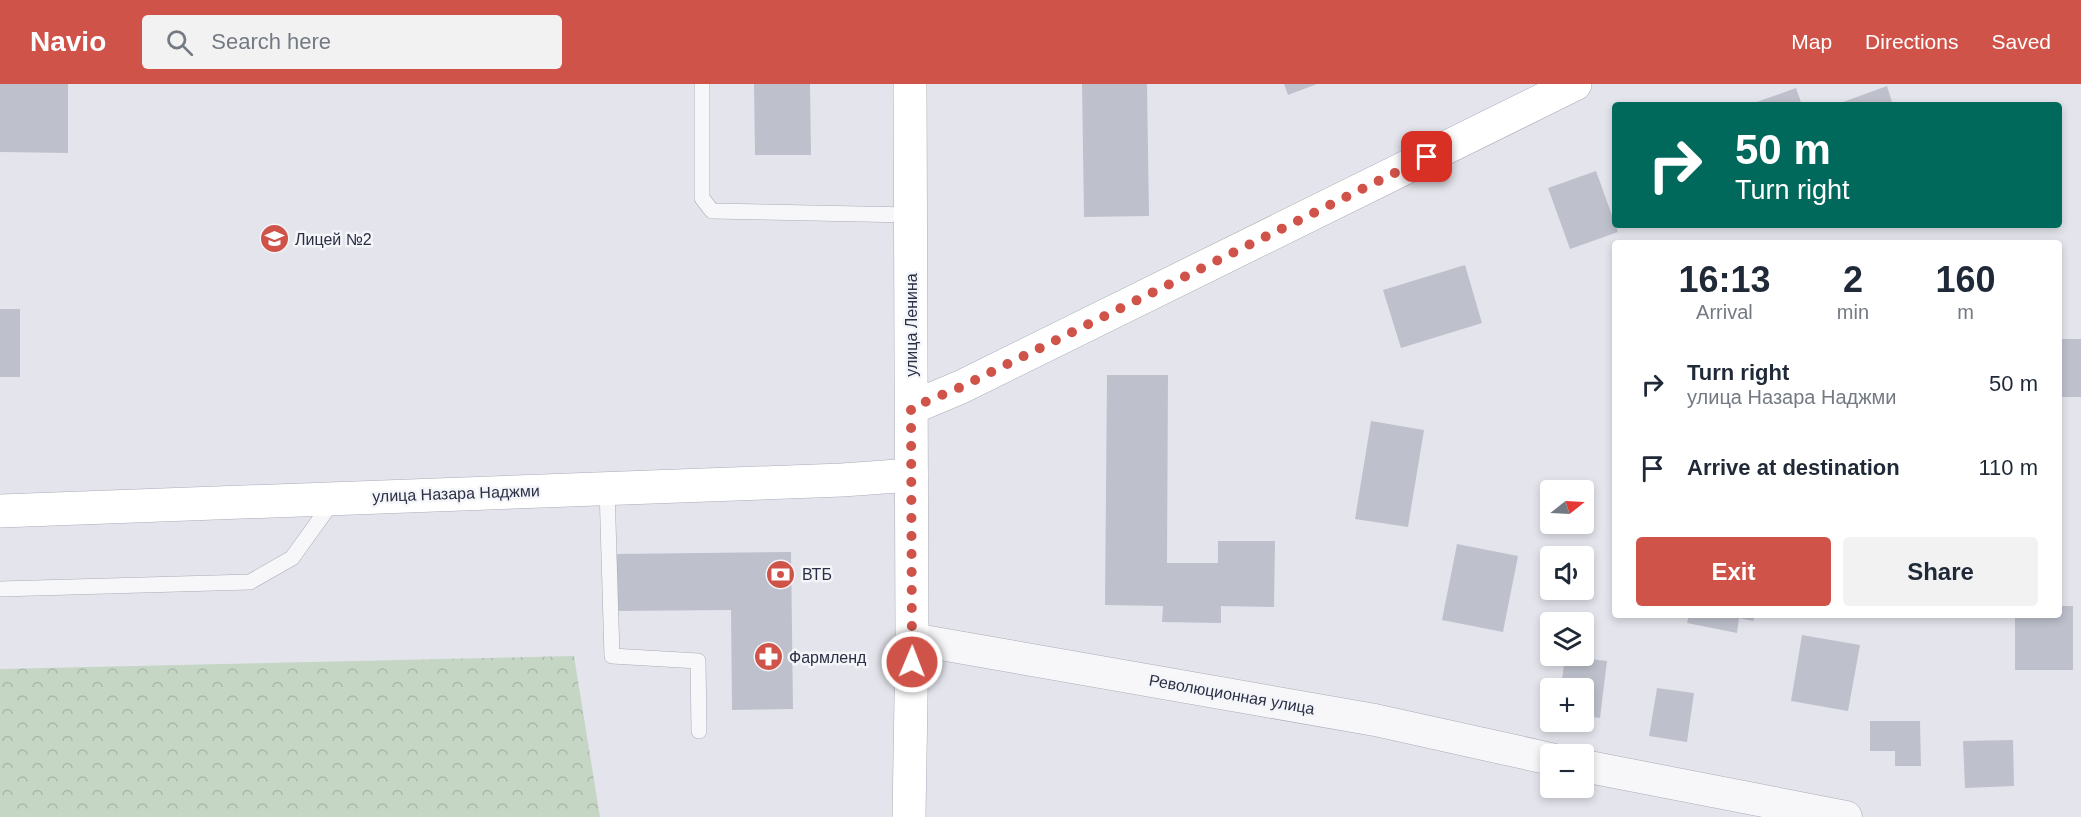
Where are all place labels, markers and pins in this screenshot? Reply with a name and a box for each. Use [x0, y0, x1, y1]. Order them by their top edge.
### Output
pin [1401, 131, 1452, 182]
school or university icon: Лицей №2 [258, 223, 290, 255]
place label: Лицей №2 [295, 231, 372, 248]
bank icon: ВТБ [765, 558, 797, 590]
place label: ВТБ [802, 566, 832, 583]
pharmacy icon: Фармленд [752, 641, 784, 673]
place label: Фармленд [789, 649, 867, 666]

